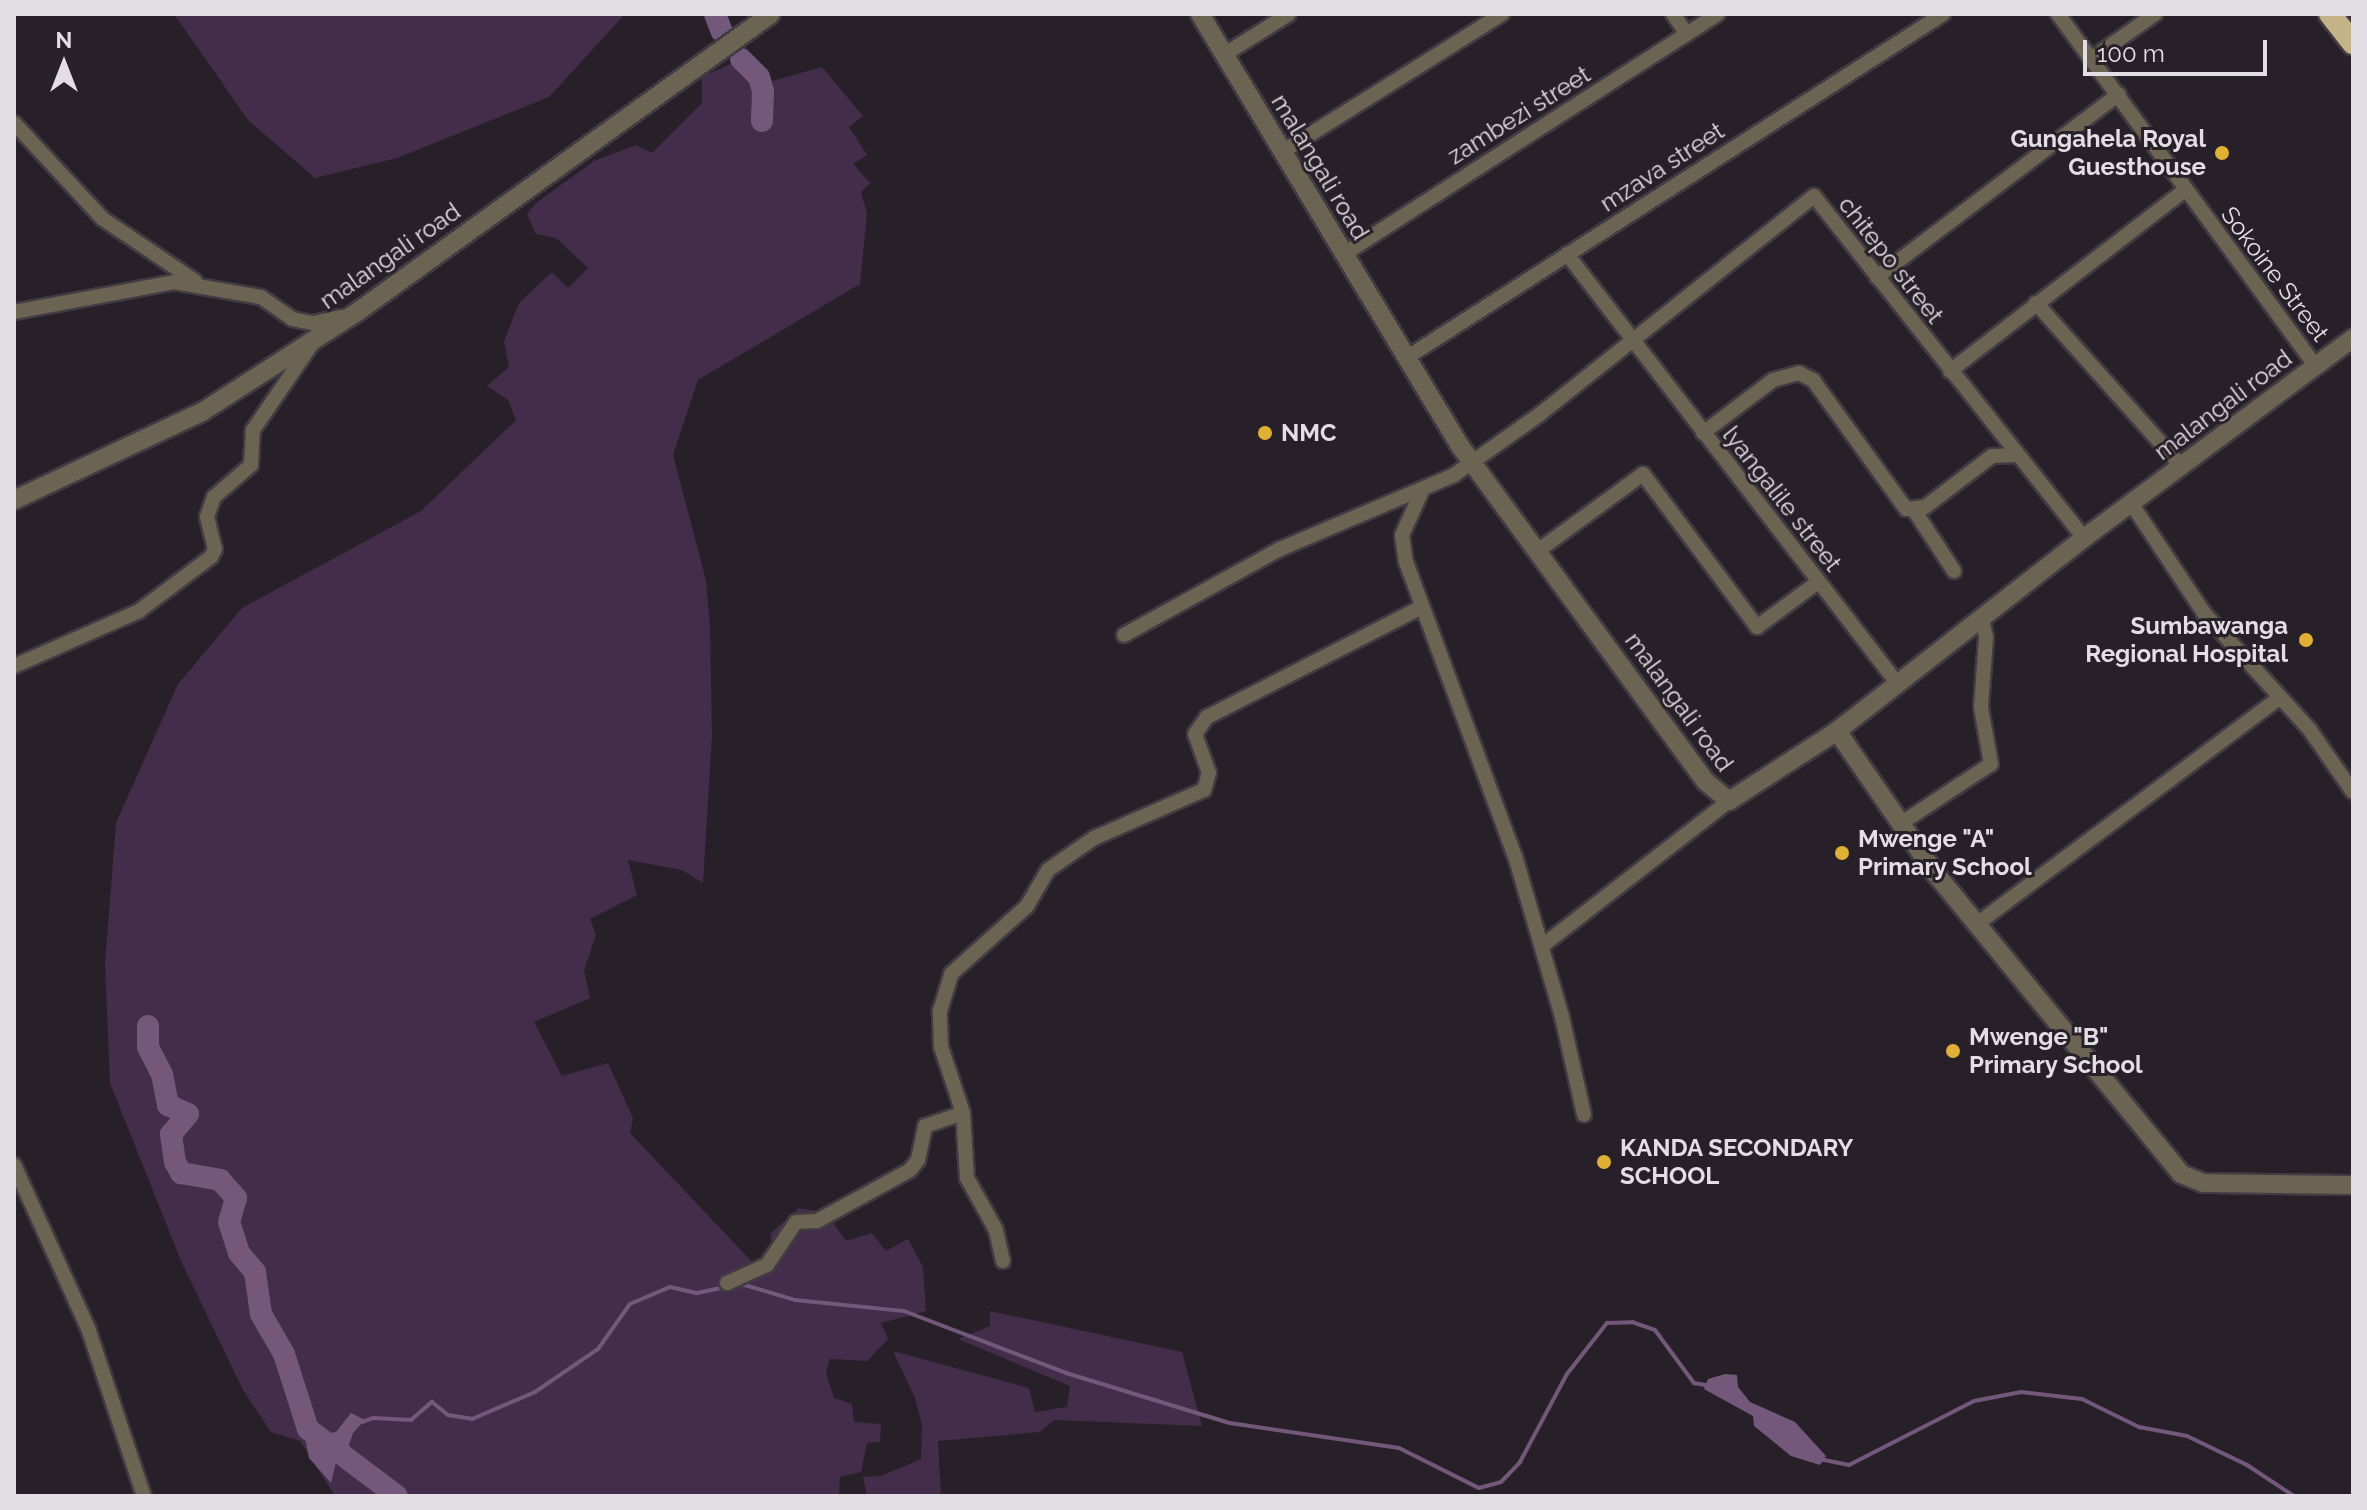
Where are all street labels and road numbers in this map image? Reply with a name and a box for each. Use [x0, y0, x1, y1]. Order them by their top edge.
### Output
street label: zambezi street [1442, 60, 1596, 170]
street label: malangali road [1265, 89, 1375, 245]
street label: mzava street [1595, 116, 1729, 218]
street label: chitepo street [1832, 191, 1950, 329]
street label: malangali road [314, 197, 466, 315]
street label: Sokoine Street [2215, 201, 2335, 347]
street label: malangali road [2149, 344, 2297, 466]
street label: lyangalile street [1716, 421, 1848, 577]
street label: malangali road [1619, 627, 1739, 777]

